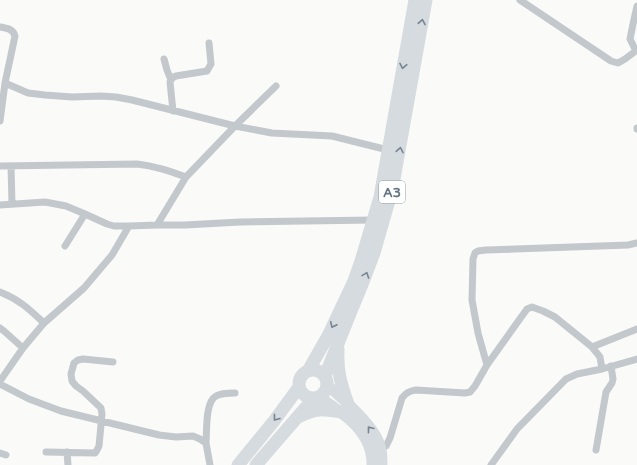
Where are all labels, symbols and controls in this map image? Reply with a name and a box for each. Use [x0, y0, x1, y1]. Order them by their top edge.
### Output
one-way arrow [417, 19, 426, 25]
one-way arrow [399, 63, 407, 69]
one-way arrow [395, 147, 404, 153]
road number: A3 [379, 181, 405, 203]
one-way arrow [361, 272, 370, 279]
one-way arrow [330, 321, 338, 329]
one-way arrow [274, 414, 281, 421]
one-way arrow [368, 427, 375, 434]

